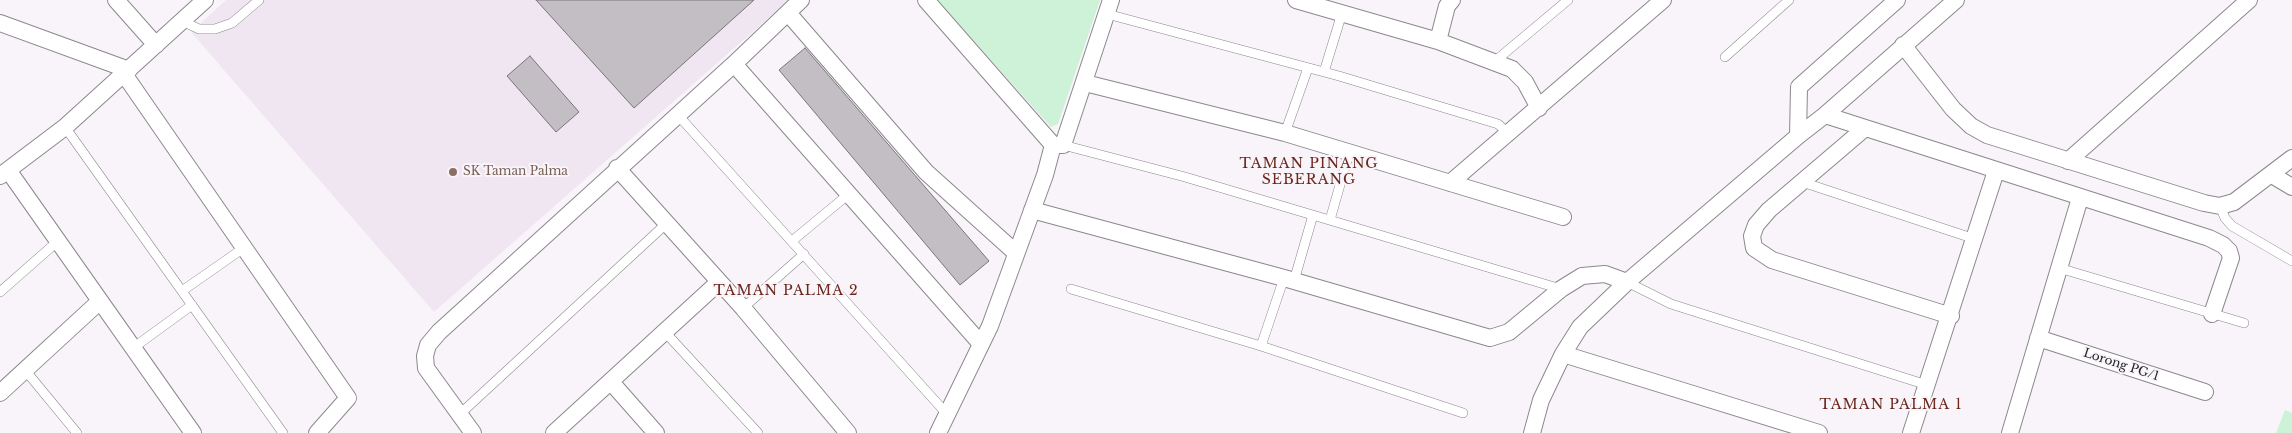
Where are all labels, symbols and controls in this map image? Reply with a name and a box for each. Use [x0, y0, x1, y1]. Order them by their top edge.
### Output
district label: TAMAN PINANG SEBERANG [1238, 156, 1380, 188]
place label: SK Taman Palma [463, 165, 568, 179]
marker: SK Taman Palma [447, 166, 459, 178]
district label: TAMAN PALMA 2 [712, 283, 860, 299]
street label: Lorong PG/1 [2081, 346, 2161, 384]
district label: TAMAN PALMA 1 [1818, 397, 1964, 413]

